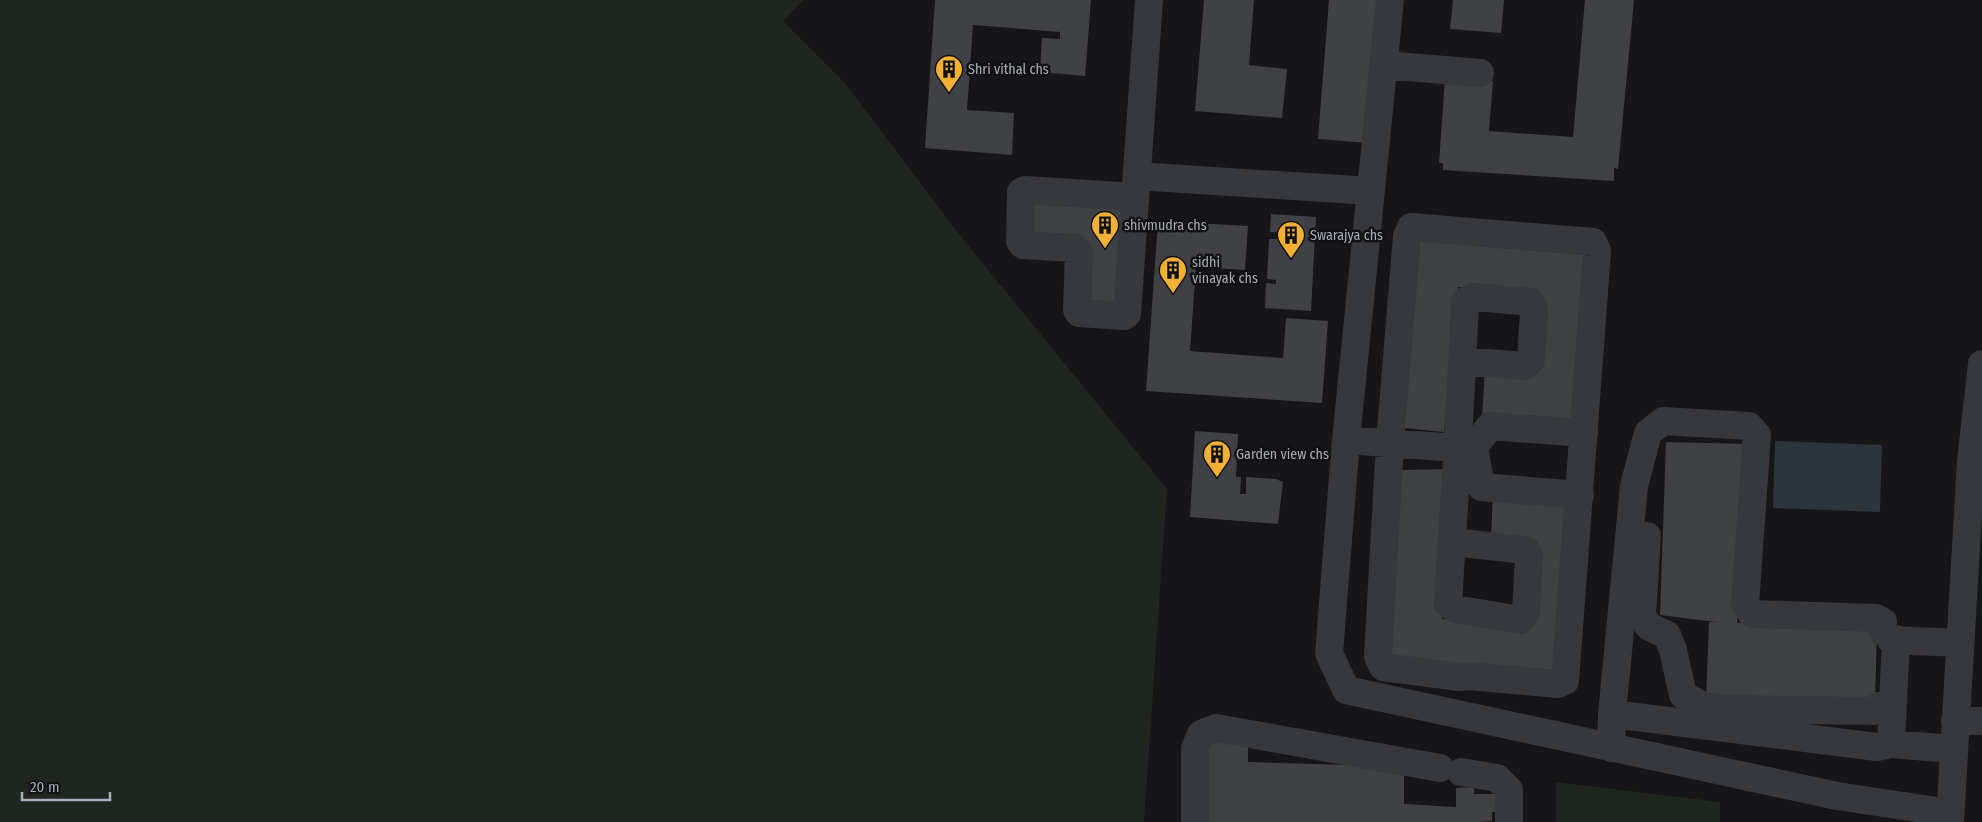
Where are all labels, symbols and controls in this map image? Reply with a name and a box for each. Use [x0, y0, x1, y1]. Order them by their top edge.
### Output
building icon: Shri vithal chs [934, 54, 964, 93]
place label: Shri vithal chs [968, 61, 1049, 78]
building icon: shivmudra chs [1090, 210, 1120, 249]
place label: shivmudra chs [1124, 217, 1207, 234]
building icon: Swarajya chs [1276, 220, 1306, 259]
place label: Swarajya chs [1310, 227, 1383, 244]
place label: sidhi vinayak chs [1192, 254, 1258, 287]
building icon: sidhi vinayak chs [1158, 255, 1188, 294]
building icon: Garden view chs [1202, 439, 1232, 478]
place label: Garden view chs [1236, 446, 1329, 463]
scale bar [22, 770, 110, 802]
text: 20 m [30, 778, 60, 796]

